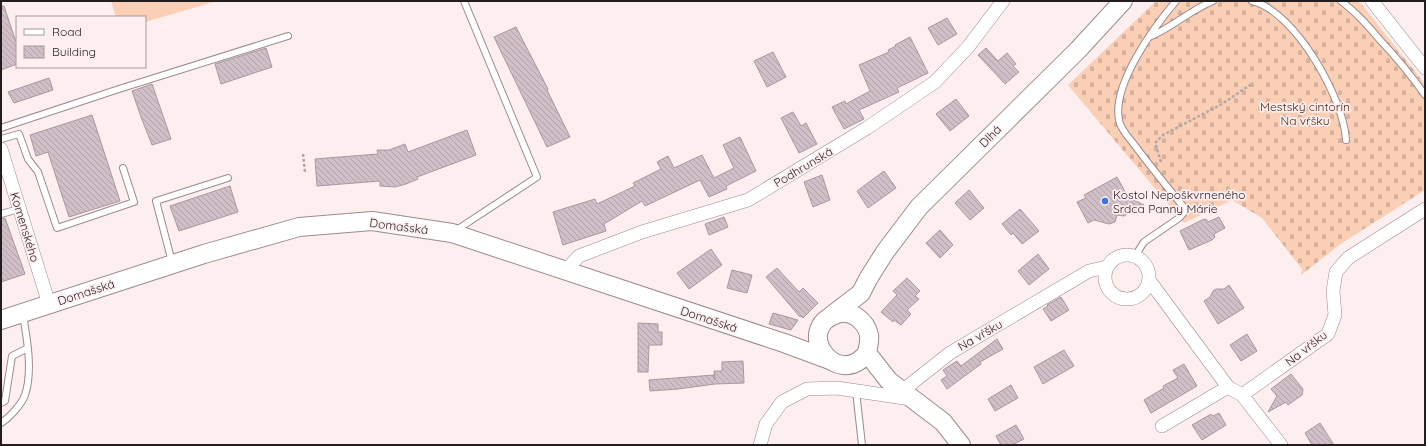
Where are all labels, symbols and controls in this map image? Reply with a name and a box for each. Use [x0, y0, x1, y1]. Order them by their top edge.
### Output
legend [16, 16, 146, 68]
text: Road [52, 24, 82, 39]
text: Building [52, 44, 96, 59]
park label: Mestský cintorín Na vŕšku [1260, 99, 1350, 128]
street label: Dlhá [976, 122, 1004, 150]
street label: Podhrunská [771, 144, 835, 190]
place label: Kostol Nepoškvrneného Srdca Panny Márie [1113, 187, 1246, 216]
street label: Komenského [7, 190, 43, 264]
marker: Kostol Nepoškvrneného Srdca Panny Márie [1100, 196, 1110, 206]
street label: Domašská [369, 215, 429, 237]
street label: Domašská [56, 276, 116, 308]
street label: Domašská [679, 303, 739, 335]
street label: Na vŕšku [955, 316, 1005, 354]
street label: Na vŕšku [1282, 327, 1330, 369]

